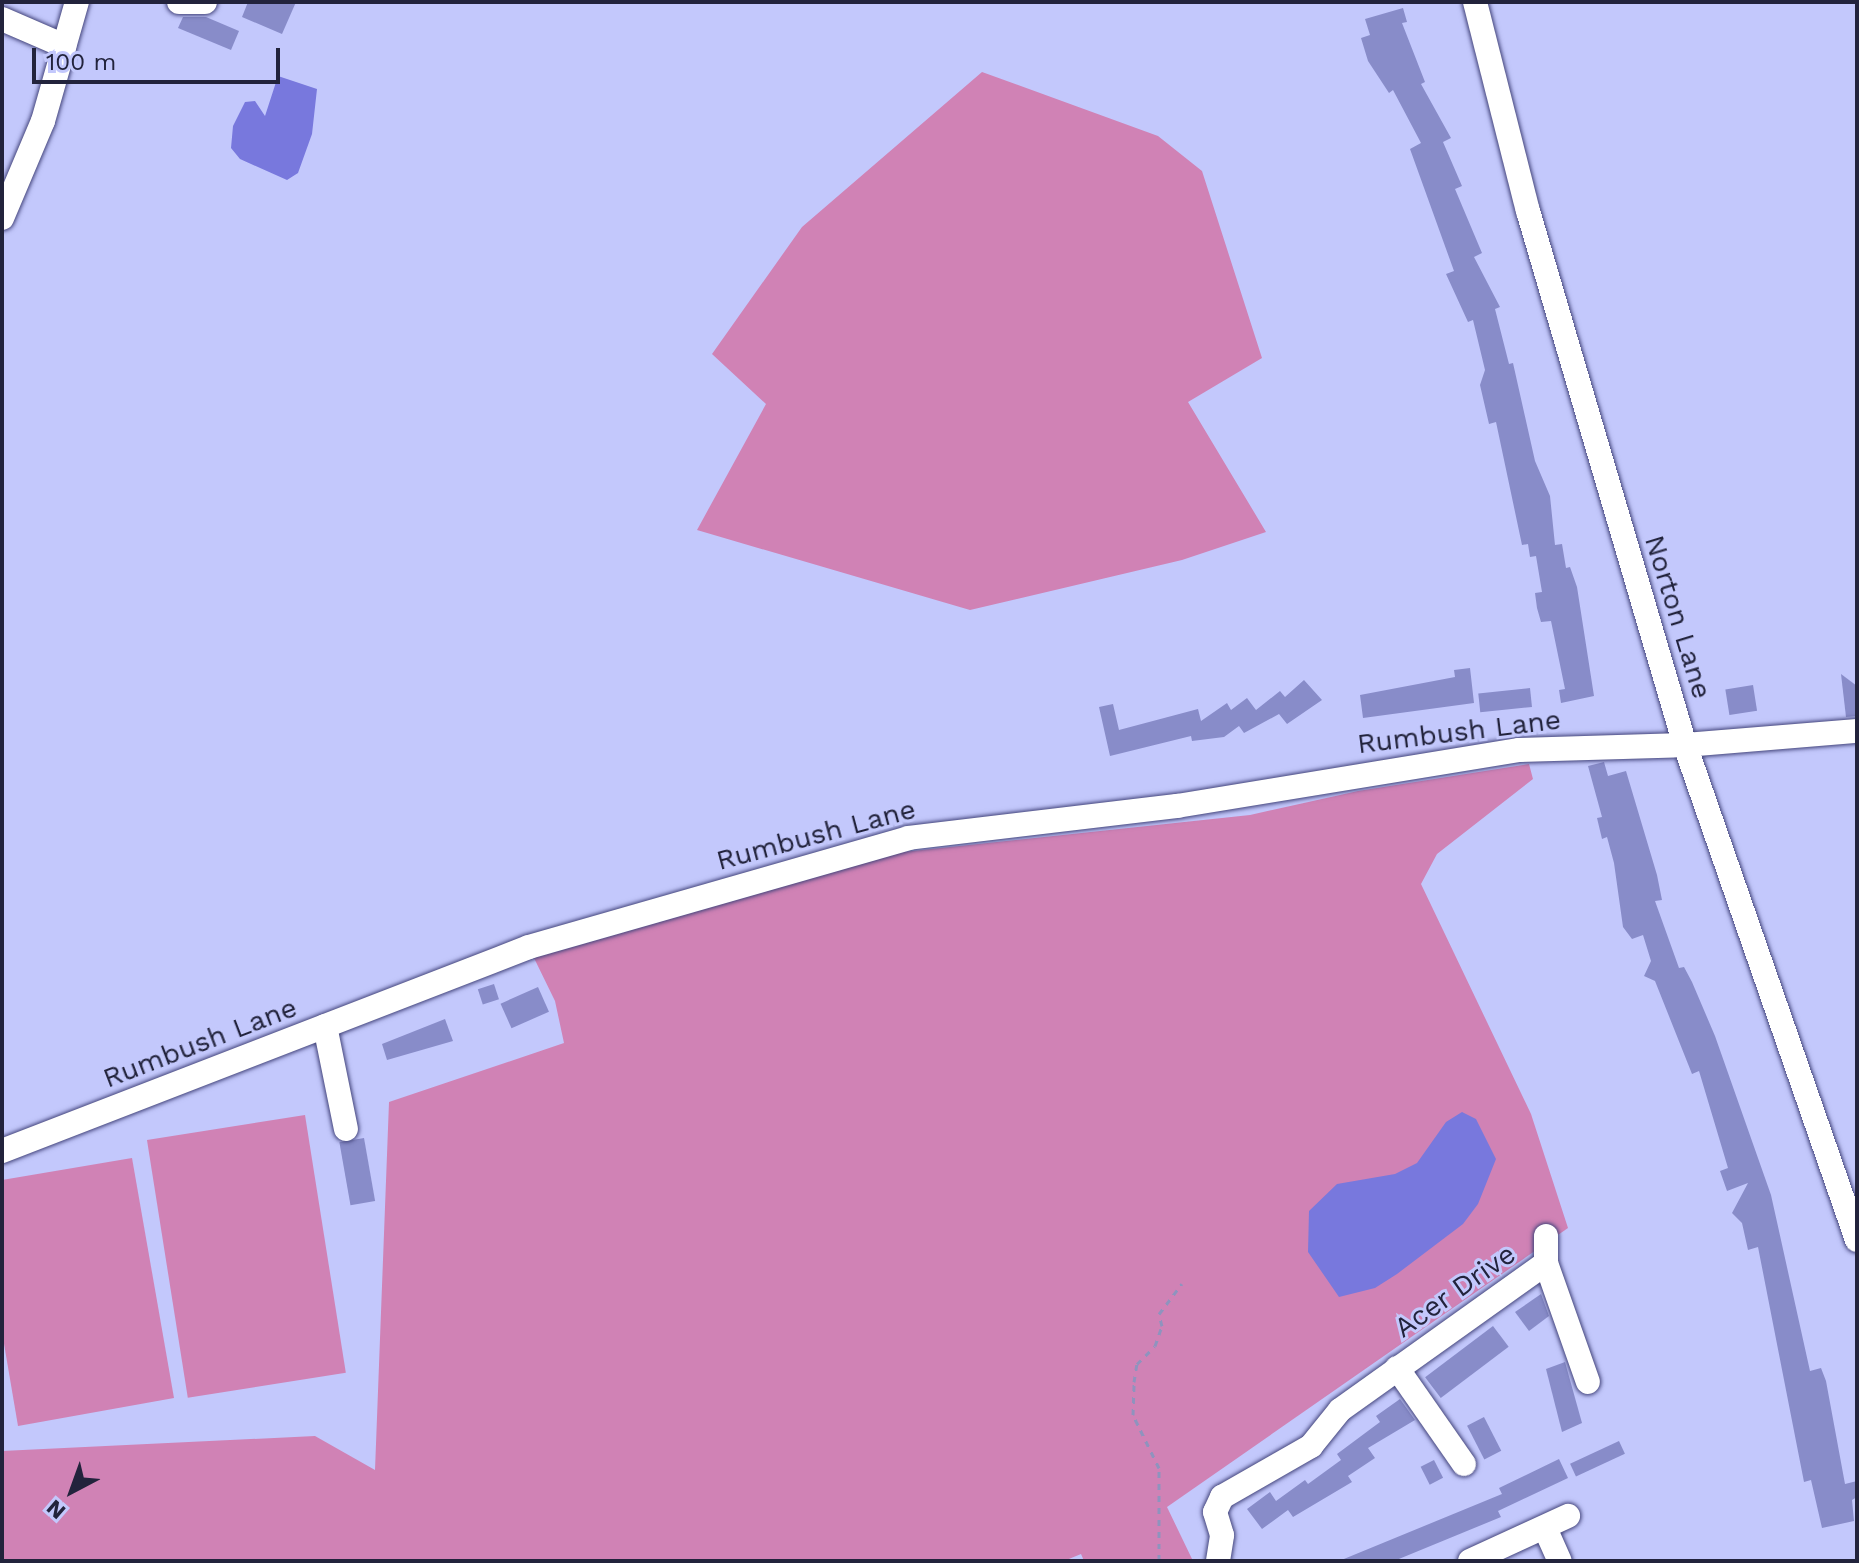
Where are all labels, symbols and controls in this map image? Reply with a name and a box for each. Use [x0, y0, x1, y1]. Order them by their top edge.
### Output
scale bar [36, 32, 284, 82]
text: 100 m [46, 48, 116, 76]
street label: Norton Lane [1637, 531, 1719, 703]
street label: Rumbush Lane [1355, 703, 1563, 761]
street label: Rumbush Lane [713, 792, 919, 878]
street label: Rumbush Lane [98, 991, 302, 1095]
street label: Acer Drive [1388, 1237, 1522, 1345]
north arrow [32, 1451, 112, 1531]
text: N [42, 1495, 70, 1524]

